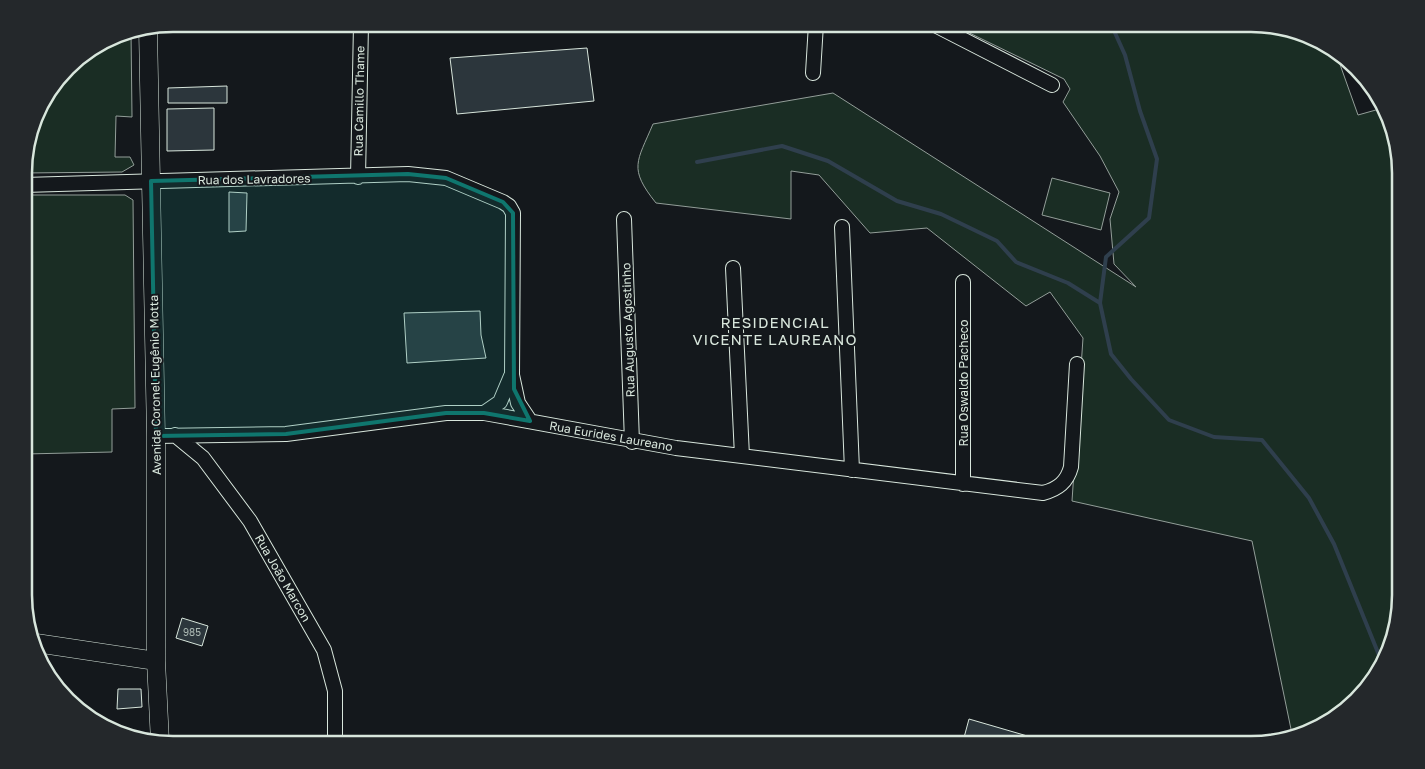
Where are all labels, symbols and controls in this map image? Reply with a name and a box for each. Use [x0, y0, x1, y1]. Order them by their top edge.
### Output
street label: Rua Camillo Thame [351, 46, 367, 156]
street label: Rua dos Lavradores [197, 171, 311, 187]
street label: Rua Augusto Agostinho [618, 262, 638, 398]
street label: Avenida Coronel Eugênio Motta [146, 295, 164, 475]
district label: RESIDENCIAL VICENTE LAUREANO [692, 313, 858, 348]
street label: Rua Oswaldo Pacheco [956, 320, 971, 446]
street label: Rua Eurides Laureano [548, 418, 674, 454]
street label: Rua João Marcon [252, 532, 314, 624]
house number: 985 [183, 626, 201, 638]

